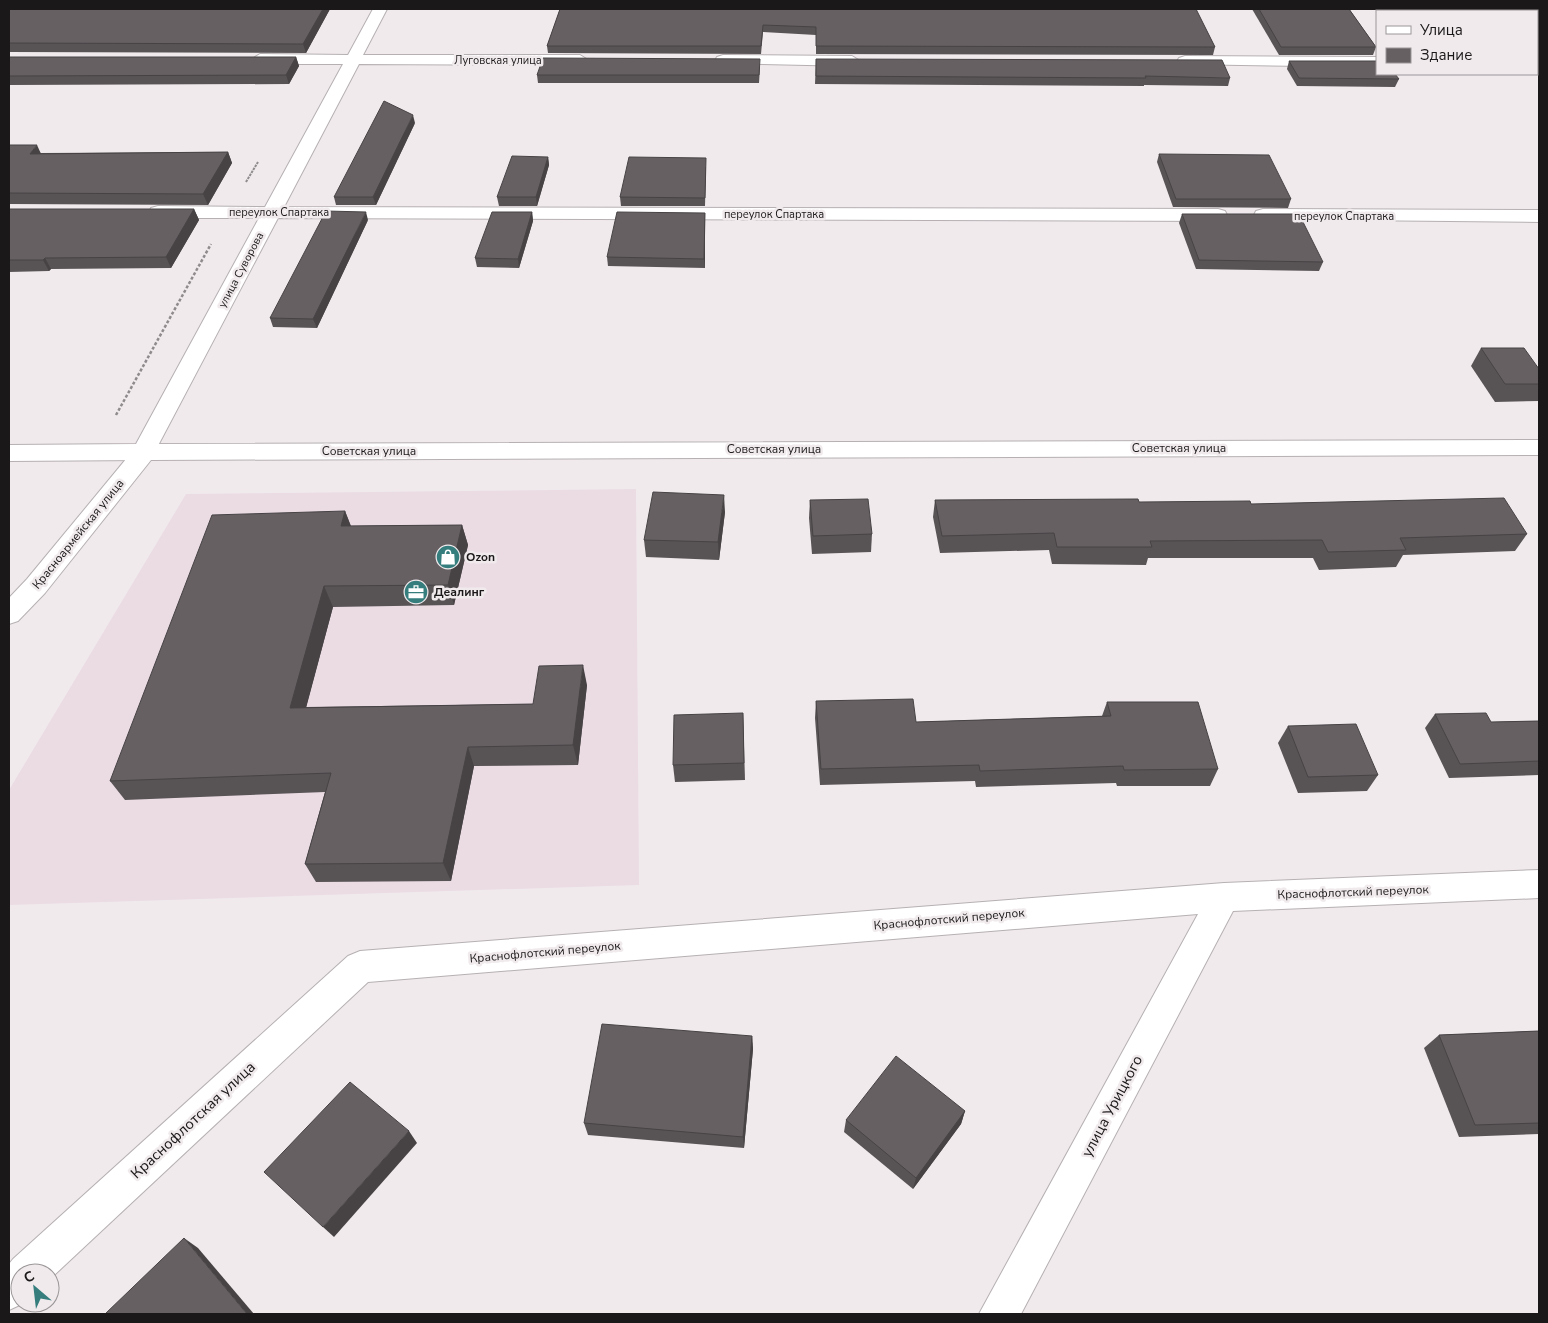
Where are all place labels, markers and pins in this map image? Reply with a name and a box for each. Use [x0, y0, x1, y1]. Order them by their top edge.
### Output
shop icon: Ozon [435, 544, 461, 570]
place label: Ozon [466, 549, 495, 565]
office icon: Деалинг [403, 579, 429, 605]
place label: Деалинг [434, 584, 485, 600]

